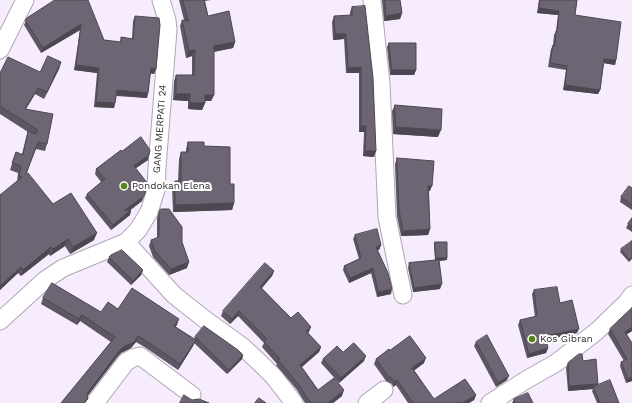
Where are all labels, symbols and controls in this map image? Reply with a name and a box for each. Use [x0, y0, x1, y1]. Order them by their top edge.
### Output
street label: GANG MERPATI 24 [151, 84, 169, 174]
place label: Pondokan Elena [132, 180, 210, 192]
marker: Pondokan Elena [119, 181, 129, 191]
place label: Kos Gibran [540, 333, 593, 345]
marker: Kos Gibran [527, 334, 537, 344]

